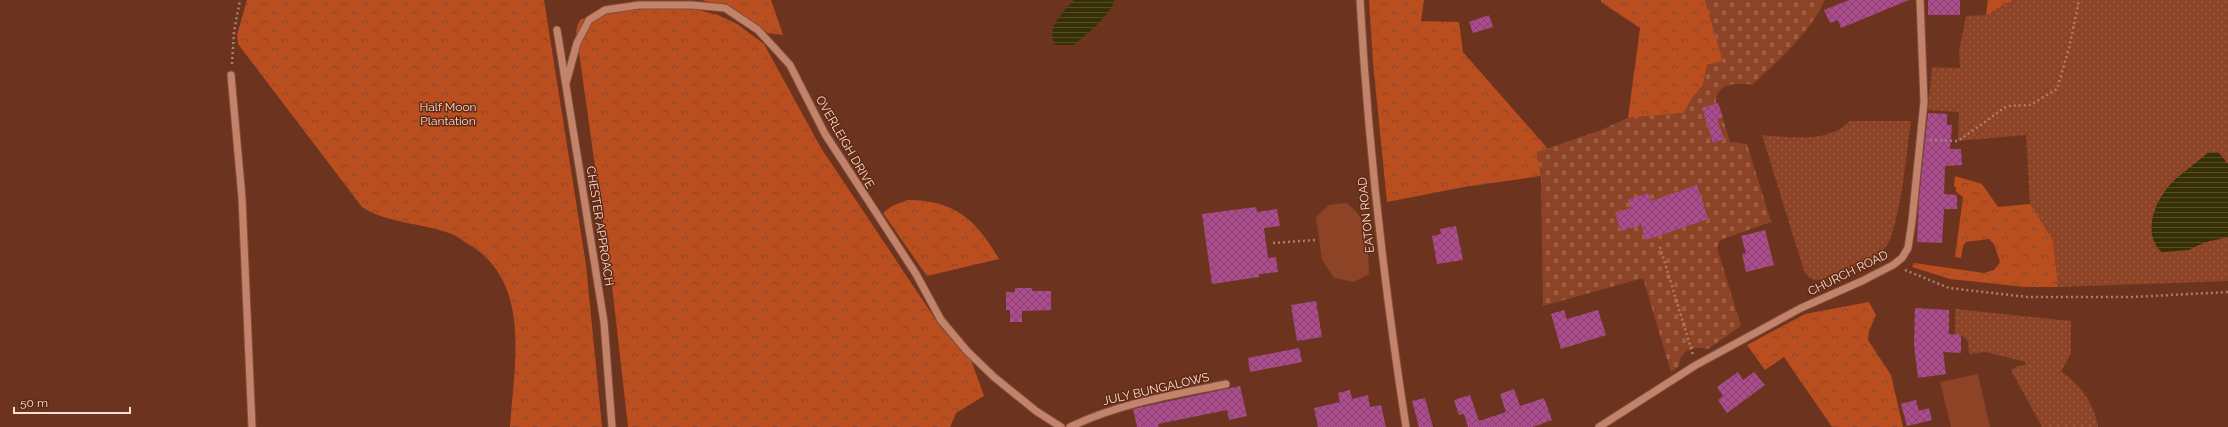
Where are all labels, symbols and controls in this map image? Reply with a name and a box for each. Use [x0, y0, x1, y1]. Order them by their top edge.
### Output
street label: OVERLEIGH DRIVE [813, 93, 877, 191]
park label: Half Moon Plantation [419, 100, 477, 128]
street label: CHESTER APPROACH [584, 165, 616, 287]
street label: EATON ROAD [1355, 176, 1377, 254]
street label: CHURCH ROAD [1806, 247, 1891, 298]
street label: JULY BUNGALOWS [1101, 370, 1211, 408]
scale bar [14, 389, 130, 415]
text: 50 m [20, 396, 48, 410]

